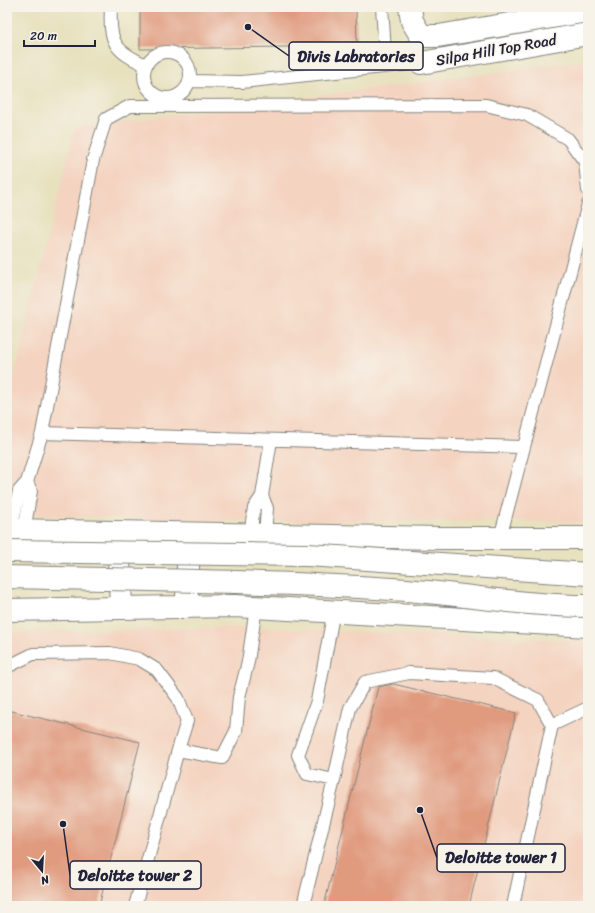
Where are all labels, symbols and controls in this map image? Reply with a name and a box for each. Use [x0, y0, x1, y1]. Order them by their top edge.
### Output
scale bar [24, 22, 95, 48]
text: 20 m [30, 25, 57, 47]
street label: Silpa Hill Top Road [434, 26, 559, 73]
callout: Divis Labratories [289, 42, 423, 70]
text: Divis Labratories [297, 42, 415, 71]
text: Deloitte tower 1 [445, 843, 557, 872]
callout: Deloitte tower 1 [437, 844, 565, 872]
north arrow [22, 851, 62, 891]
callout: Deloitte tower 2 [70, 861, 201, 889]
text: Deloitte tower 2 [78, 861, 193, 890]
text: N [38, 870, 52, 890]

